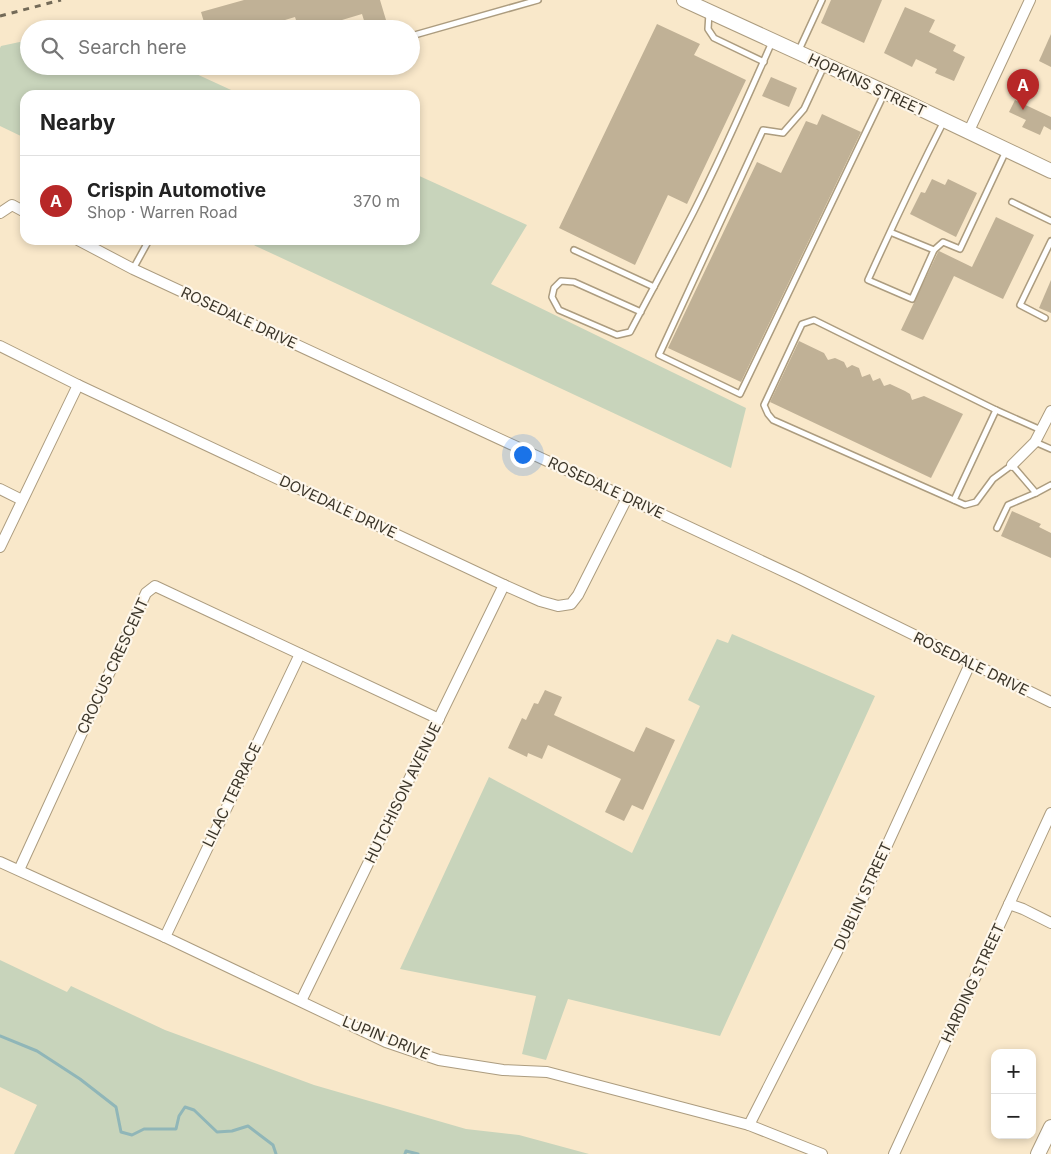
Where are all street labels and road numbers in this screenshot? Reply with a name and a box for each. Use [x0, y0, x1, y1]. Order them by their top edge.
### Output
street label: HOPKINS STREET [805, 49, 929, 120]
street label: ROSEDALE DRIVE [178, 282, 300, 353]
street label: ROSEDALE DRIVE [545, 452, 667, 523]
street label: DOVEDALE DRIVE [276, 471, 400, 542]
street label: CROCUS CRESCENT [73, 595, 152, 737]
street label: ROSEDALE DRIVE [910, 627, 1032, 700]
street label: HUTCHISON AVENUE [360, 719, 445, 866]
street label: LILAC TERRACE [198, 739, 265, 850]
street label: DUBLIN STREET [829, 839, 896, 953]
street label: HARDING STREET [937, 920, 1008, 1045]
street label: LUPIN DRIVE [340, 1011, 433, 1064]

